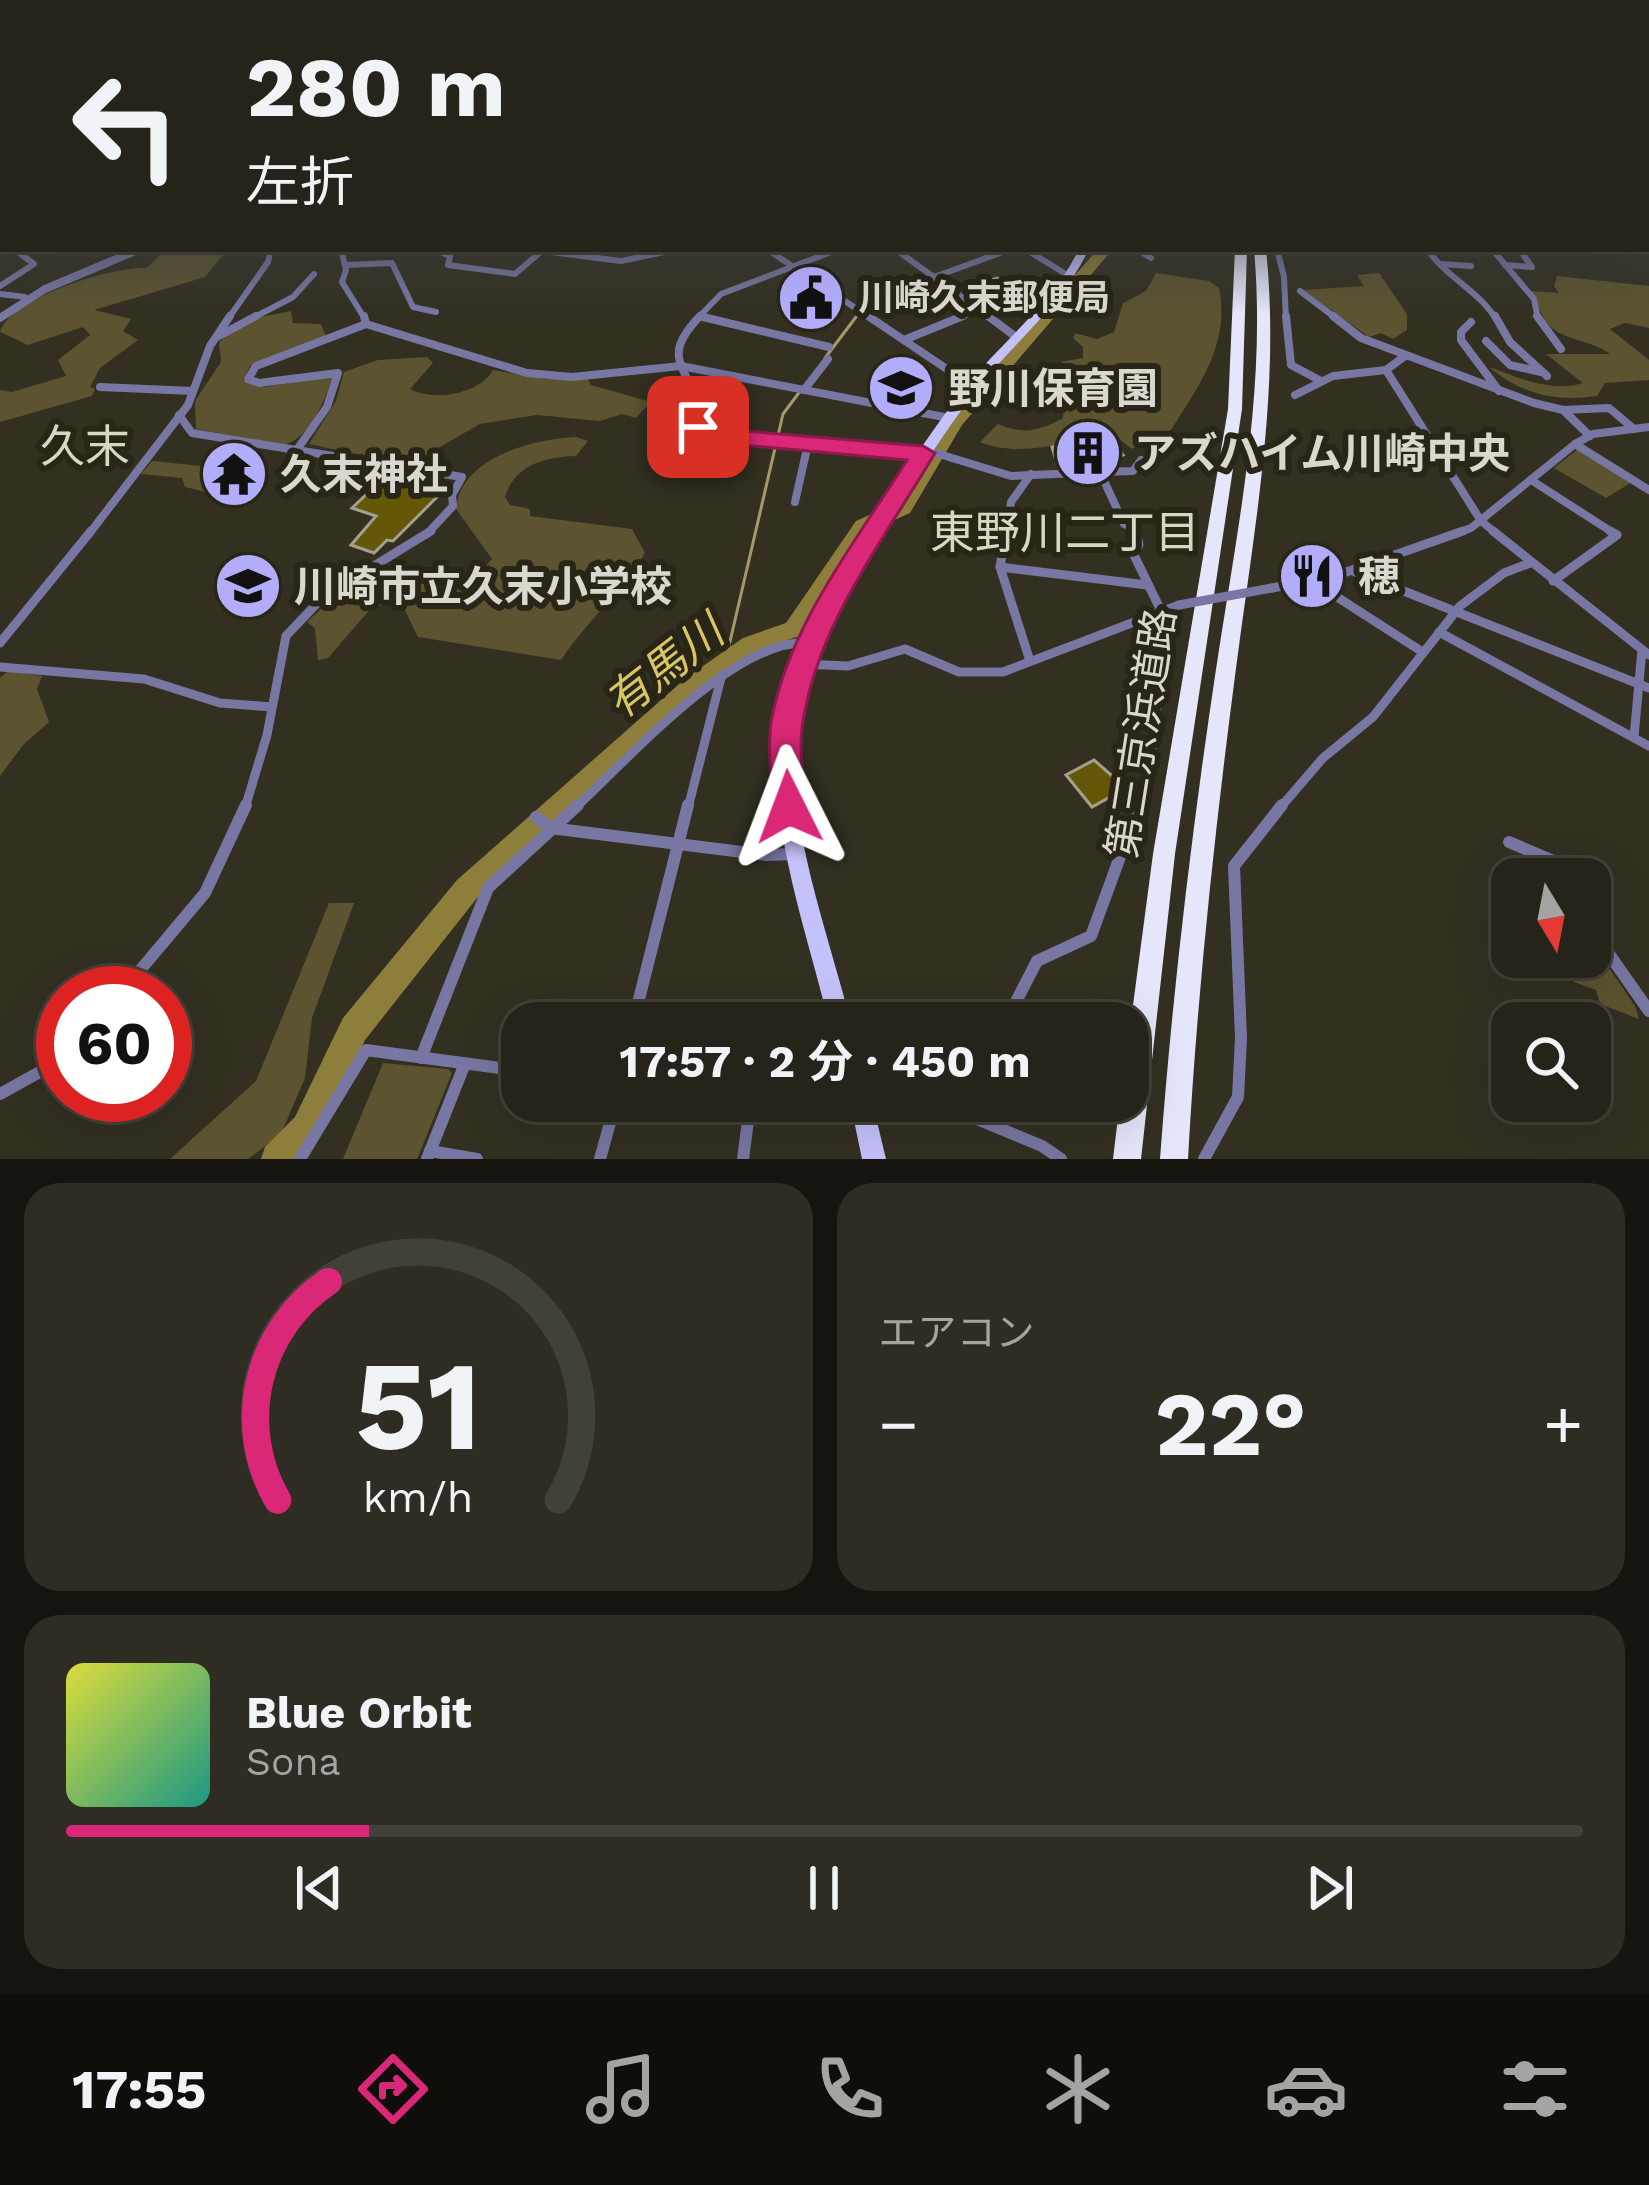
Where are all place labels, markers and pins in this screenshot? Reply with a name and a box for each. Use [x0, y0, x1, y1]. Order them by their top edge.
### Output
public building icon: 川崎久末郵便局 [776, 263, 846, 333]
place label: 川崎久末郵便局 [858, 277, 1110, 319]
school or university icon: 野川保育園 [866, 353, 936, 423]
place label: 野川保育園 [948, 364, 1158, 413]
pin [647, 376, 749, 478]
building icon: アズハイム川崎中央 [1053, 418, 1123, 488]
place label: アズハイム川崎中央 [1134, 429, 1510, 478]
temple icon: 久末神社 [199, 439, 269, 509]
place label: 久末神社 [280, 450, 448, 499]
restaurant icon: 穂 [1277, 541, 1347, 611]
school or university icon: 川崎市立久末小学校 [213, 551, 283, 621]
place label: 穂 [1358, 552, 1400, 601]
place label: 川崎市立久末小学校 [294, 562, 672, 611]

